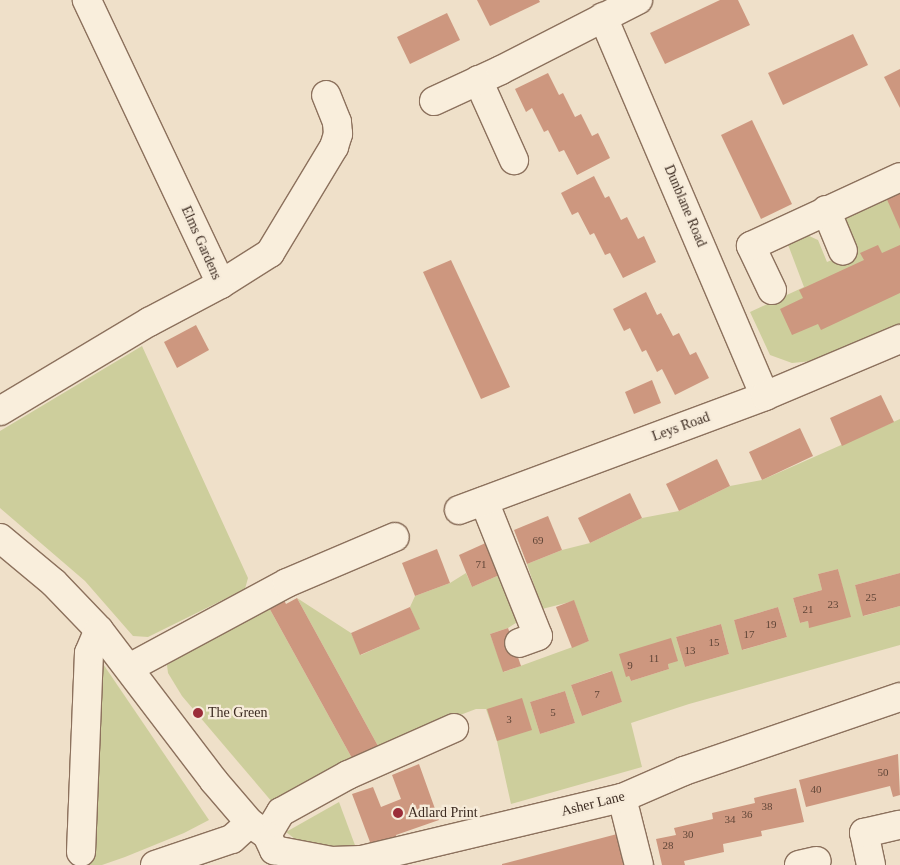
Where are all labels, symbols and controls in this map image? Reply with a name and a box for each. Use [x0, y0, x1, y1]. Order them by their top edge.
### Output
street label: Dunblane Road [660, 162, 710, 250]
street label: Elms Gardens [177, 204, 225, 282]
street label: Leys Road [650, 409, 712, 445]
house number: 69 [532, 533, 544, 547]
house number: 71 [476, 557, 486, 571]
house number: 25 [866, 590, 876, 604]
house number: 23 [828, 597, 838, 611]
house number: 21 [802, 602, 814, 616]
house number: 19 [766, 617, 776, 631]
house number: 17 [744, 627, 754, 641]
house number: 15 [709, 635, 720, 649]
house number: 13 [684, 643, 696, 657]
house number: 11 [649, 651, 659, 665]
house number: 9 [627, 658, 633, 672]
house number: 7 [594, 687, 600, 701]
place label: The Green [208, 705, 267, 721]
house number: 5 [550, 705, 556, 719]
marker: The Green [192, 707, 204, 719]
house number: 3 [506, 712, 512, 726]
house number: 50 [878, 765, 888, 779]
house number: 40 [810, 782, 821, 796]
street label: Asher Lane [559, 788, 627, 820]
house number: 38 [762, 799, 772, 813]
place label: Adlard Print [408, 805, 478, 821]
marker: Adlard Print [392, 807, 404, 819]
house number: 36 [742, 807, 752, 821]
house number: 34 [724, 812, 736, 826]
house number: 30 [682, 827, 694, 841]
house number: 28 [662, 838, 674, 852]

